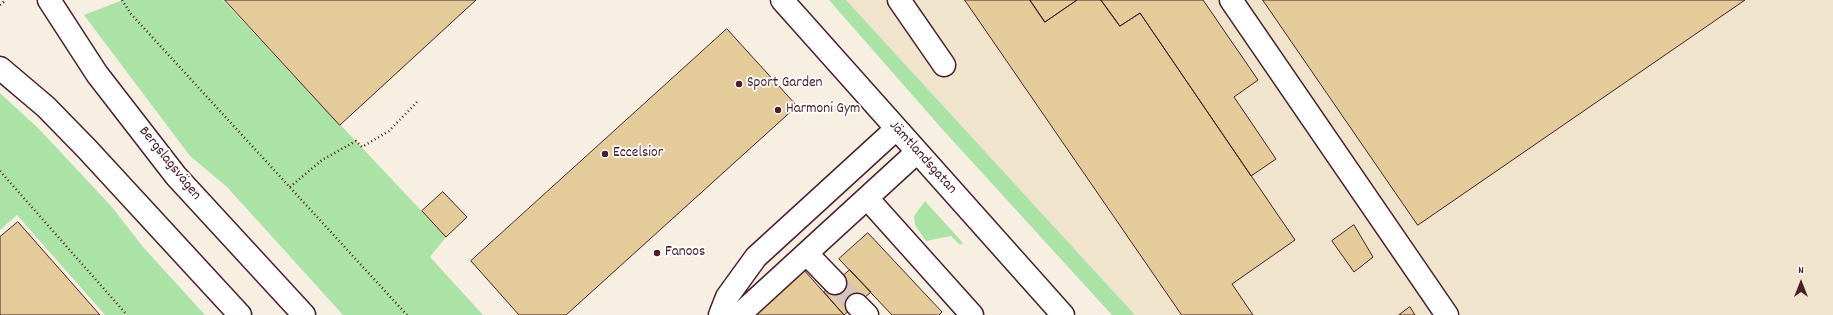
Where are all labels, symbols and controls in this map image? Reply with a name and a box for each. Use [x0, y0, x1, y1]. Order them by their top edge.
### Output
place label: Sport Garden [747, 75, 822, 93]
marker: Sport Garden [734, 79, 744, 89]
place label: Harmoni Gym [786, 101, 860, 119]
marker: Harmoni Gym [773, 105, 783, 115]
street label: Jämtlandsgatan [884, 118, 960, 198]
street label: Bergslagsvägen [134, 124, 204, 204]
place label: Eccelsior [613, 145, 663, 163]
marker: Eccelsior [600, 149, 610, 159]
place label: Fanoos [665, 244, 705, 262]
marker: Fanoos [652, 248, 662, 258]
north arrow [1781, 263, 1821, 303]
text: N [1798, 263, 1804, 279]

